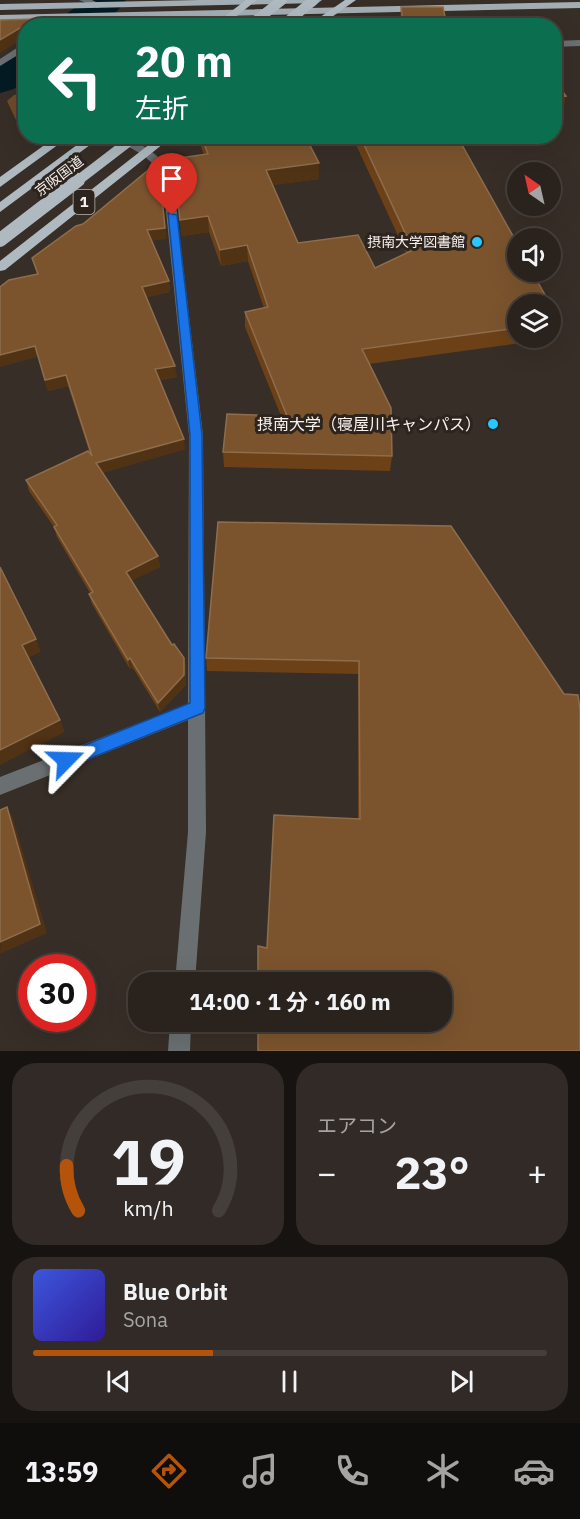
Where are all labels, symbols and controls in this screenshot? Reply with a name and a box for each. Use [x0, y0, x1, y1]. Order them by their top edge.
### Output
text: 20 m [135, 34, 233, 89]
icon: left [36, 42, 114, 120]
text: 左折 [135, 90, 189, 125]
street label: 京阪国道 [31, 152, 87, 200]
pin [146, 153, 197, 215]
icon: arrive [155, 162, 188, 195]
north arrow [507, 162, 561, 216]
map controls [507, 162, 561, 348]
road number: 1 [74, 190, 94, 214]
button: sound [507, 228, 561, 282]
place label: 摂南大学図書館 [367, 233, 465, 251]
marker: 摂南大学図書館 [470, 235, 484, 249]
button: layers [507, 294, 561, 348]
place label: 摂南大学（寝屋川キャンパス） [257, 414, 481, 434]
marker: 摂南大学（寝屋川キャンパス） [486, 417, 500, 431]
position arrow [34, 728, 98, 792]
speed limit sign: 30 [18, 954, 96, 1032]
text: 14:00 · 1 分 · 160 m [189, 987, 391, 1016]
text: エアコン [317, 1112, 397, 1139]
text: 19 [111, 1121, 185, 1202]
text: 23° [394, 1143, 470, 1201]
text: − [317, 1151, 337, 1194]
text: + [527, 1151, 547, 1194]
text: km/h [123, 1194, 173, 1222]
text: Blue Orbit [123, 1277, 228, 1306]
text: Sona [123, 1306, 168, 1333]
icon: previous [102, 1365, 135, 1398]
icon: pause [273, 1365, 306, 1398]
icon: next [445, 1365, 478, 1398]
icon: directions [148, 1450, 190, 1492]
icon: music [239, 1450, 281, 1492]
icon: phone [331, 1450, 373, 1492]
icon: climate [422, 1450, 464, 1492]
icon: car [513, 1450, 555, 1492]
text: 13:59 [25, 1454, 98, 1489]

